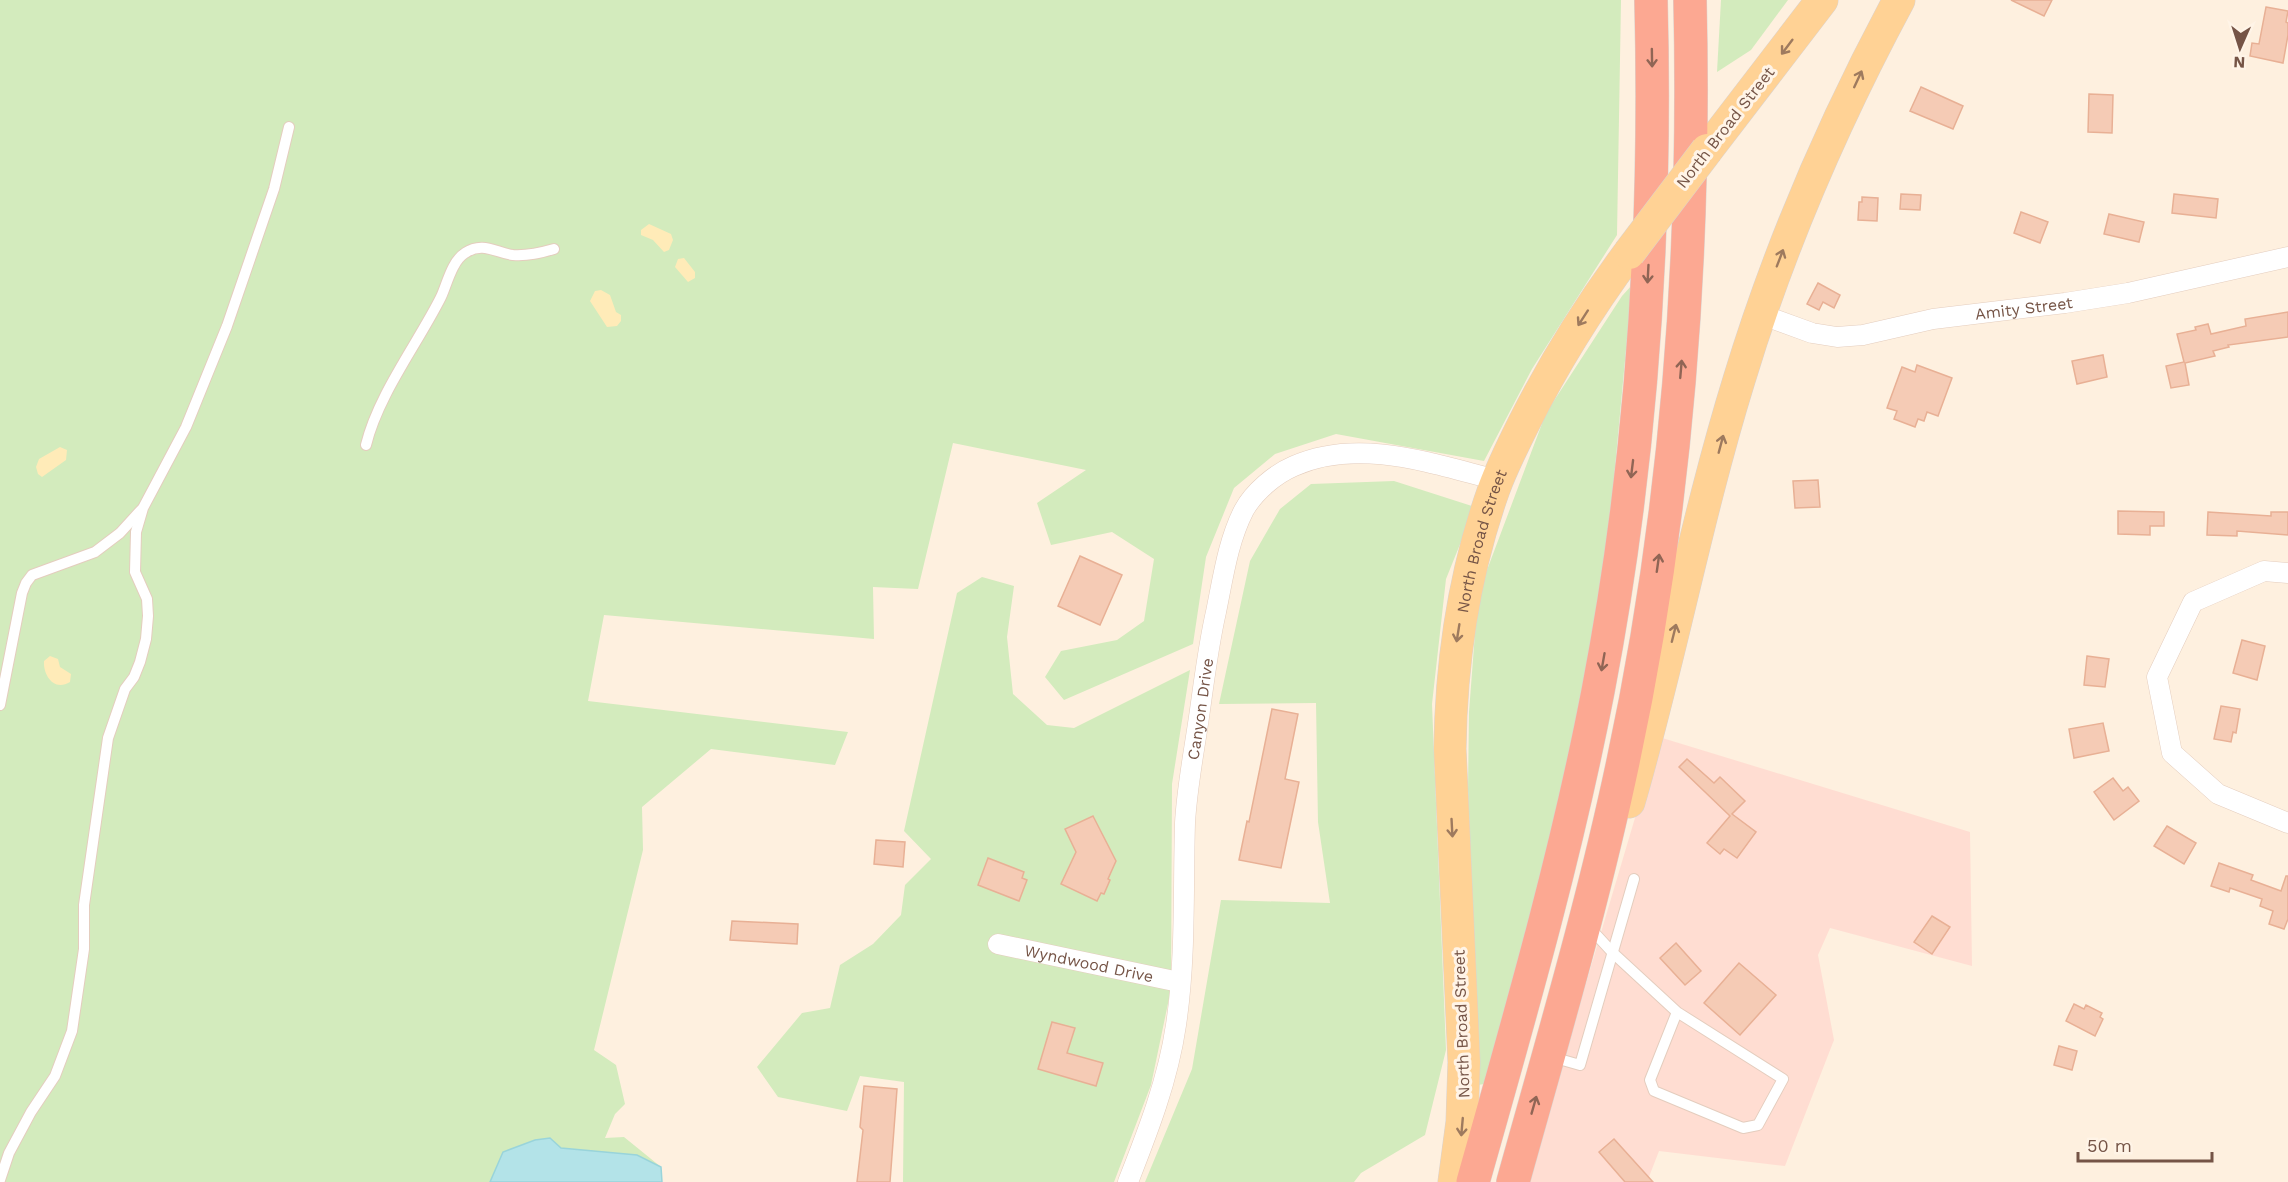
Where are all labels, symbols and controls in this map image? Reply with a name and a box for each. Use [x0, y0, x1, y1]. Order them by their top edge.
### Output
north arrow [2210, 18, 2270, 78]
one-way arrow [1780, 38, 1793, 54]
one-way arrow [1646, 48, 1658, 68]
text: N [2233, 53, 2246, 72]
street label: North Broad Street [1672, 63, 1779, 192]
one-way arrow [1853, 71, 1864, 89]
one-way arrow [1775, 249, 1786, 268]
one-way arrow [1643, 264, 1654, 284]
street label: Amity Street [1974, 293, 2074, 324]
one-way arrow [1576, 309, 1589, 326]
one-way arrow [1676, 360, 1687, 380]
one-way arrow [1716, 435, 1727, 454]
one-way arrow [1626, 458, 1637, 478]
street label: North Broad Street [1453, 466, 1511, 615]
one-way arrow [1653, 554, 1664, 573]
one-way arrow [1453, 623, 1464, 642]
one-way arrow [1668, 624, 1680, 643]
one-way arrow [1597, 651, 1608, 671]
street label: Canyon Drive [1183, 657, 1217, 761]
one-way arrow [1447, 817, 1458, 837]
street label: Wyndwood Drive [1023, 941, 1155, 986]
street label: North Broad Street [1449, 949, 1474, 1098]
one-way arrow [1529, 1096, 1541, 1115]
one-way arrow [1456, 1117, 1467, 1137]
scale bar [2078, 1125, 2212, 1163]
text: 50 m [2087, 1135, 2132, 1156]

